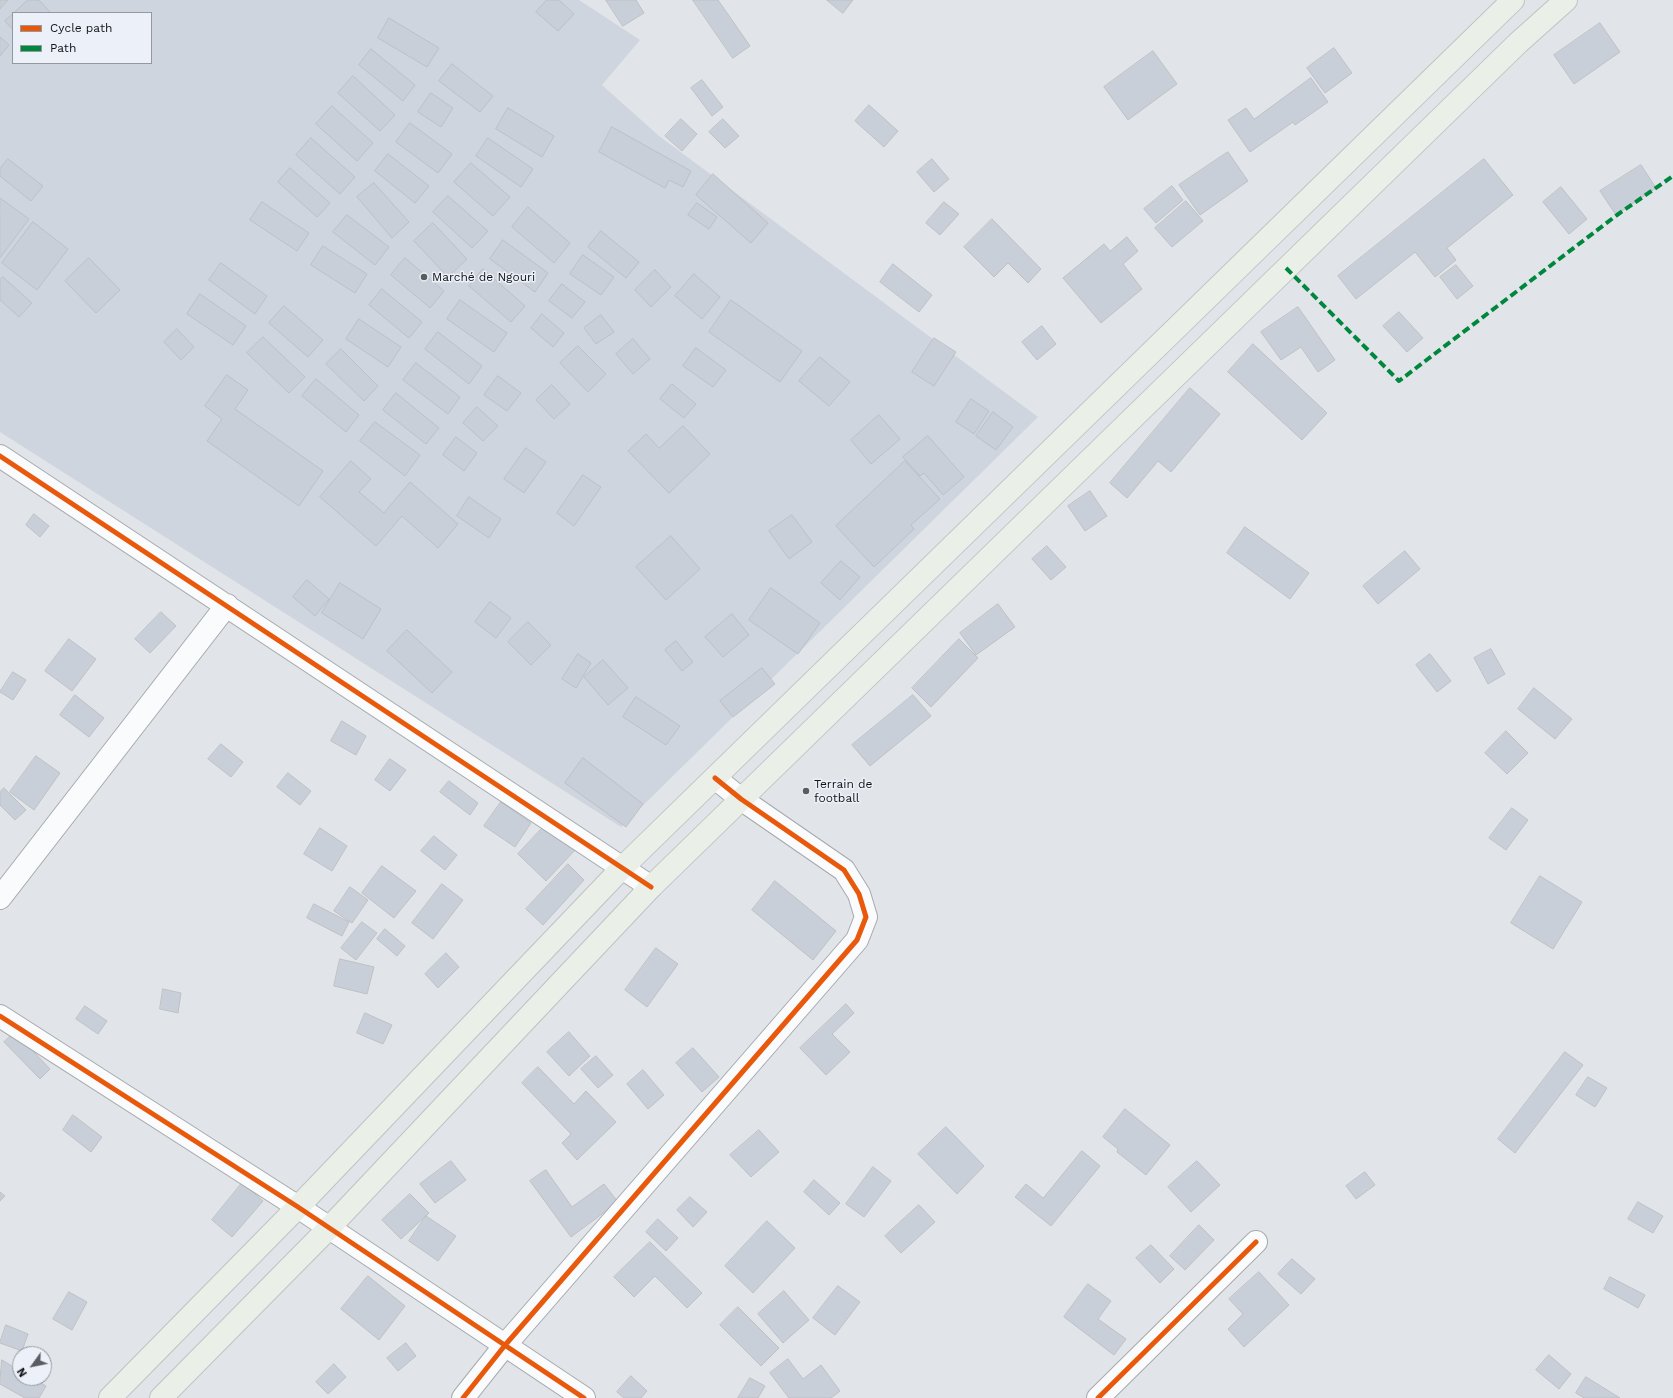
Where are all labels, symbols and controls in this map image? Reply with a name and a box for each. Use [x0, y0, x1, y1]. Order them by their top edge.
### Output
legend [12, 12, 152, 64]
text: Cycle path [50, 21, 112, 35]
text: Path [50, 41, 76, 55]
place label: Marché de Ngouri [432, 270, 535, 284]
marker: Marché de Ngouri [419, 272, 429, 282]
place label: Terrain de football [814, 777, 872, 805]
marker: Terrain de football [801, 786, 811, 796]
north arrow [12, 1346, 52, 1386]
text: N [15, 1365, 30, 1379]

